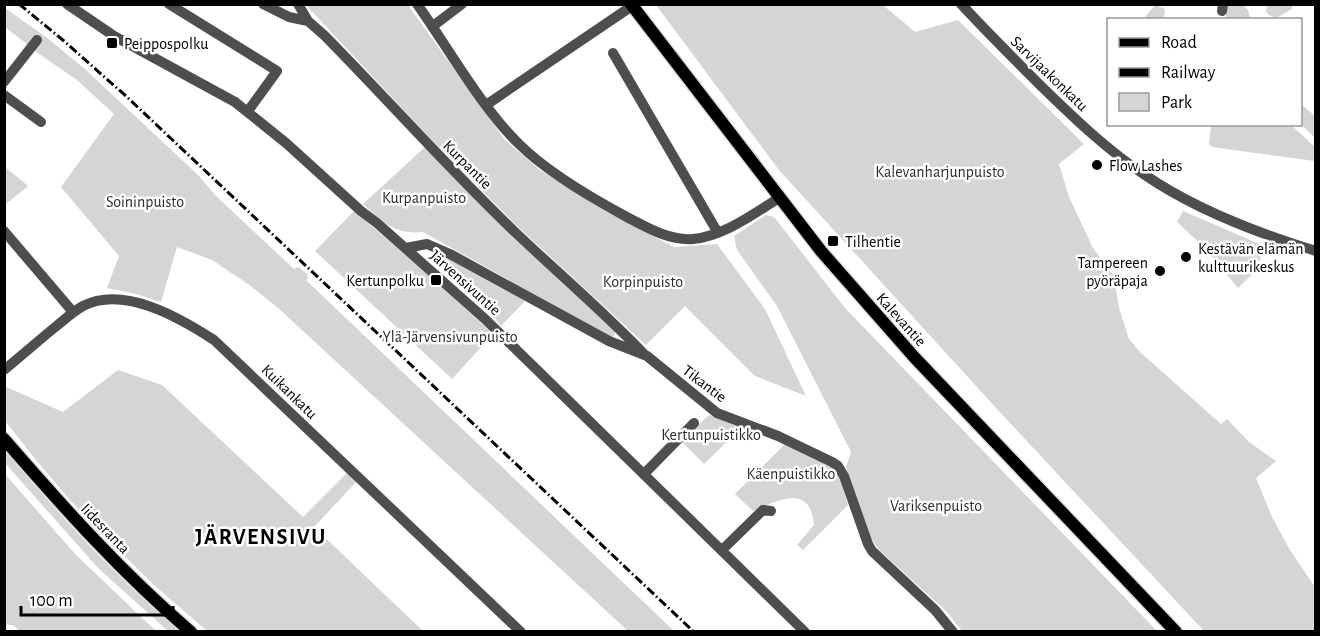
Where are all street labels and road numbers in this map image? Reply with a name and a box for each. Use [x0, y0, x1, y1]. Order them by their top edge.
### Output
street label: Sarvijaakonkatu [1007, 33, 1091, 115]
street label: Kurpantie [440, 137, 495, 192]
street label: Järvensivuntie [427, 247, 504, 318]
street label: Kalevantie [873, 290, 929, 349]
street label: Kuikankatu [258, 361, 320, 422]
street label: Tikantie [679, 362, 729, 405]
street label: Iidesranta [78, 501, 133, 557]

